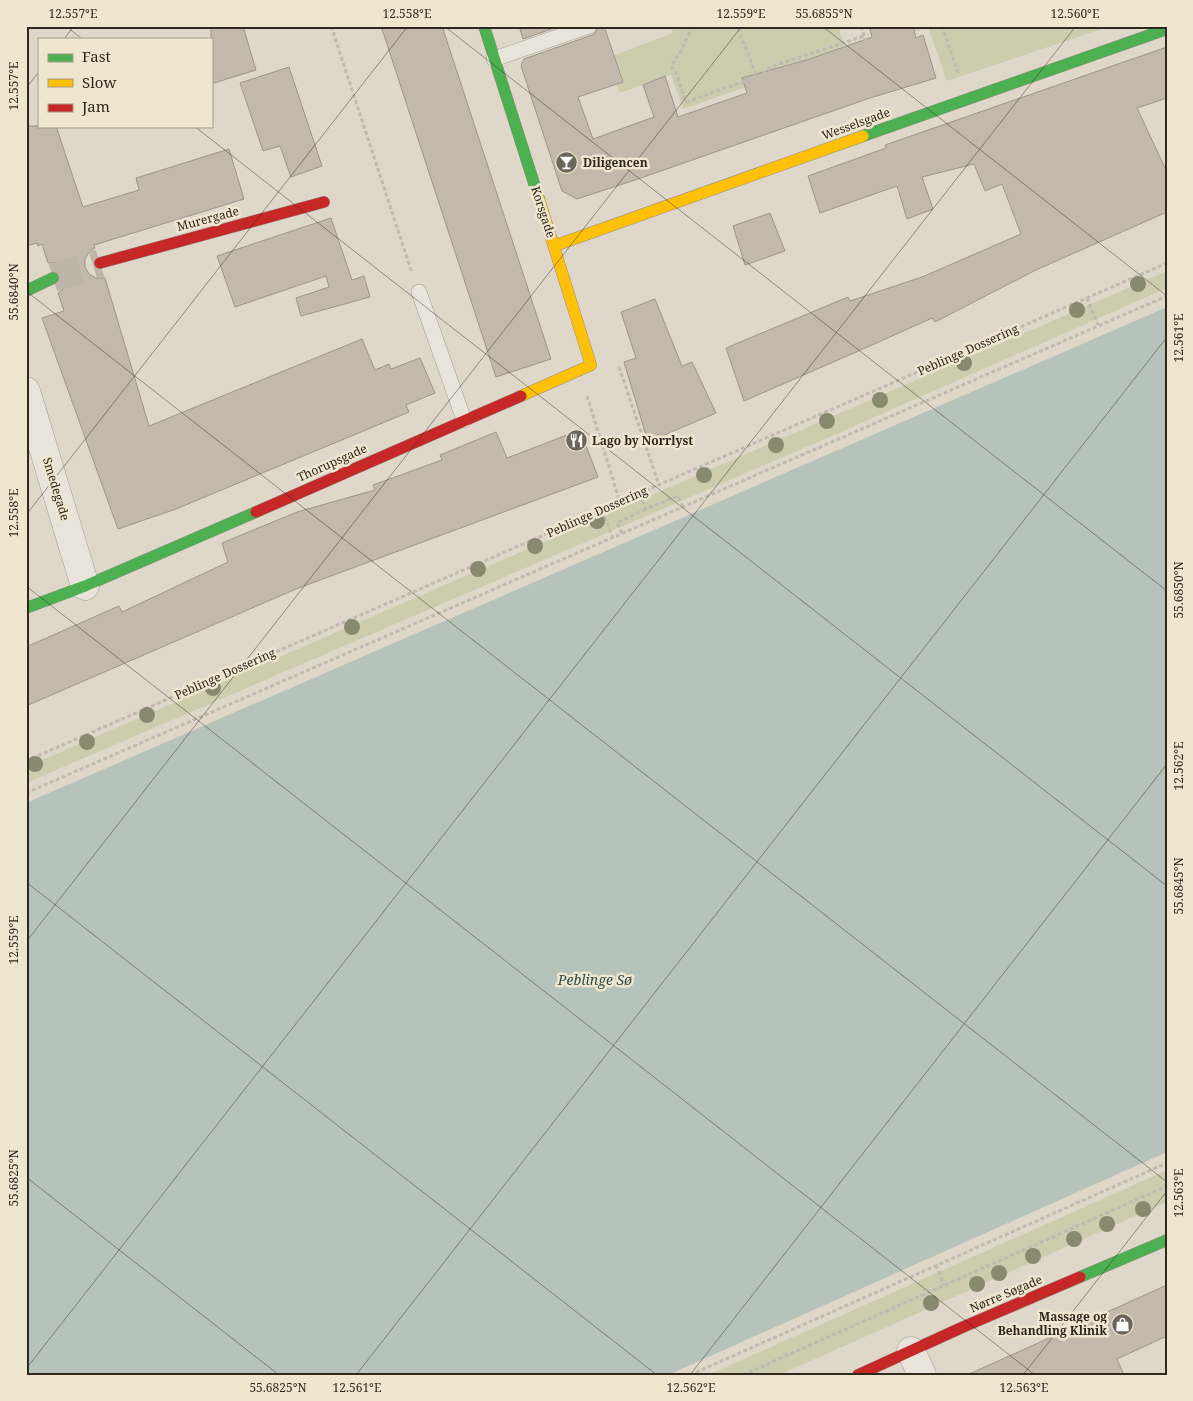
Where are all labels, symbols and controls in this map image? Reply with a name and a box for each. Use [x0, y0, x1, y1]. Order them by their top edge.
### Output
text: 12.557°E [49, 5, 97, 22]
text: 12.558°E [383, 5, 431, 22]
text: 12.559°E [717, 5, 765, 22]
text: 55.6855°N [795, 5, 853, 22]
text: 12.560°E [1051, 5, 1099, 22]
legend [38, 38, 212, 128]
text: Fast [82, 46, 111, 66]
text: 12.557°E [5, 62, 22, 110]
text: Slow [82, 72, 116, 92]
text: Jam [81, 96, 110, 116]
street label: Wesselsgade [819, 103, 892, 144]
bar icon: Diligencen [555, 151, 579, 175]
place label: Diligencen [583, 154, 648, 171]
street label: Korsgade [527, 184, 560, 240]
street label: Murergade [175, 202, 241, 235]
text: 55.6840°N [5, 263, 22, 321]
text: 12.561°E [1170, 314, 1187, 362]
street label: Peblinge Dossering [915, 319, 1021, 379]
restaurant icon: Lago by Norrlyst [564, 429, 588, 453]
place label: Lago by Norrlyst [592, 432, 693, 449]
street label: Thorupsgade [294, 440, 369, 486]
street label: Smedegade [39, 455, 74, 522]
street label: Peblinge Dossering [544, 481, 650, 541]
text: 12.558°E [5, 489, 22, 537]
text: 55.6850°N [1170, 561, 1187, 619]
street label: Peblinge Dossering [172, 643, 278, 703]
text: 12.562°E [1170, 742, 1187, 790]
text: 55.6845°N [1170, 857, 1187, 915]
text: 12.559°E [5, 916, 22, 964]
water label: Peblinge Sø [557, 970, 633, 989]
text: 55.6825°N [5, 1149, 22, 1207]
text: 12.563°E [1170, 1169, 1187, 1217]
street label: Nørre Søgade [967, 1271, 1045, 1316]
place label: Massage og Behandling Klinik [998, 1308, 1107, 1339]
shop icon: Massage og Behandling Klinik [1111, 1312, 1135, 1336]
text: 55.6825°N [249, 1379, 307, 1396]
text: 12.561°E [333, 1379, 381, 1396]
text: 12.562°E [667, 1379, 715, 1396]
text: 12.563°E [1000, 1379, 1048, 1396]

